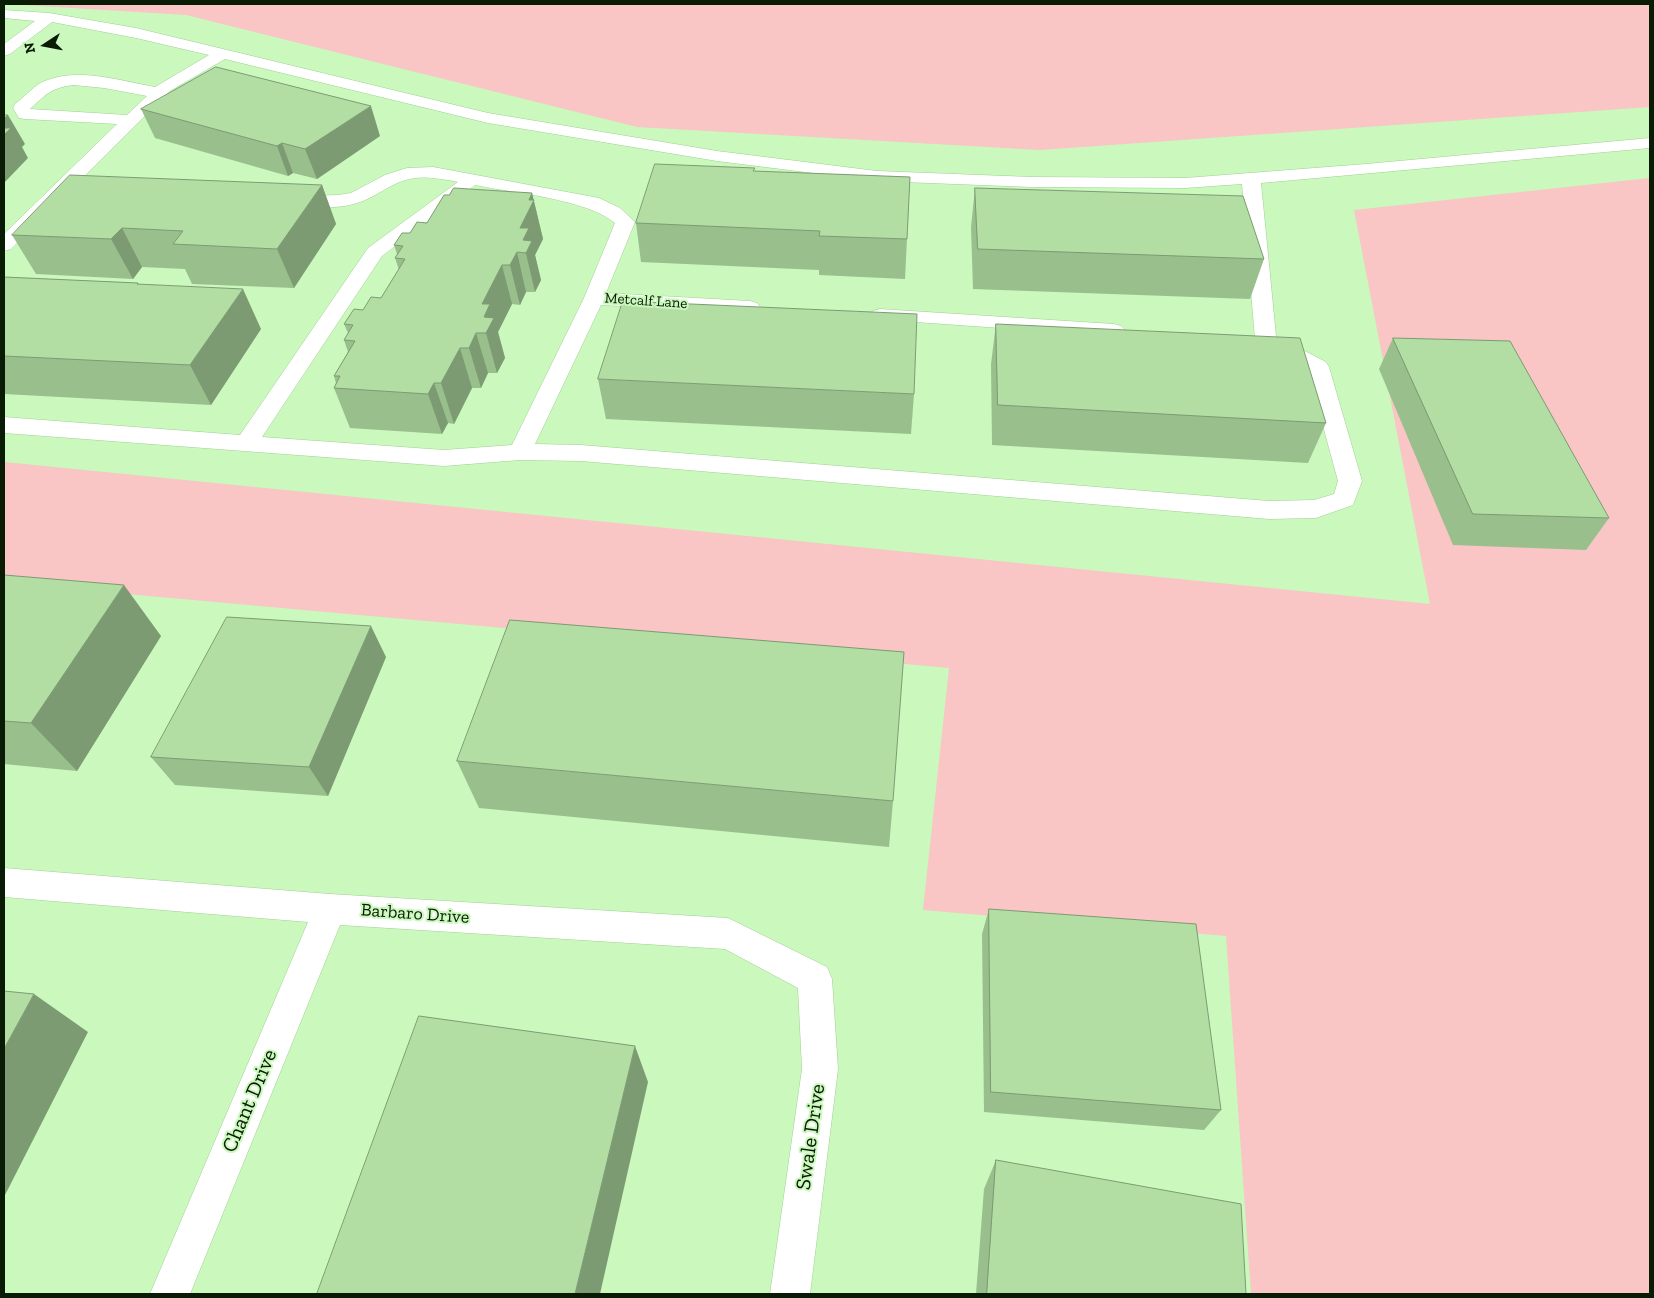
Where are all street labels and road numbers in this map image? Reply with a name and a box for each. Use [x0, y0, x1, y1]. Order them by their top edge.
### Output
street label: Metcalf Lane [604, 289, 688, 313]
street label: Barbaro Drive [360, 899, 470, 929]
street label: Chant Drive [217, 1046, 283, 1156]
street label: Swale Drive [791, 1082, 831, 1192]

